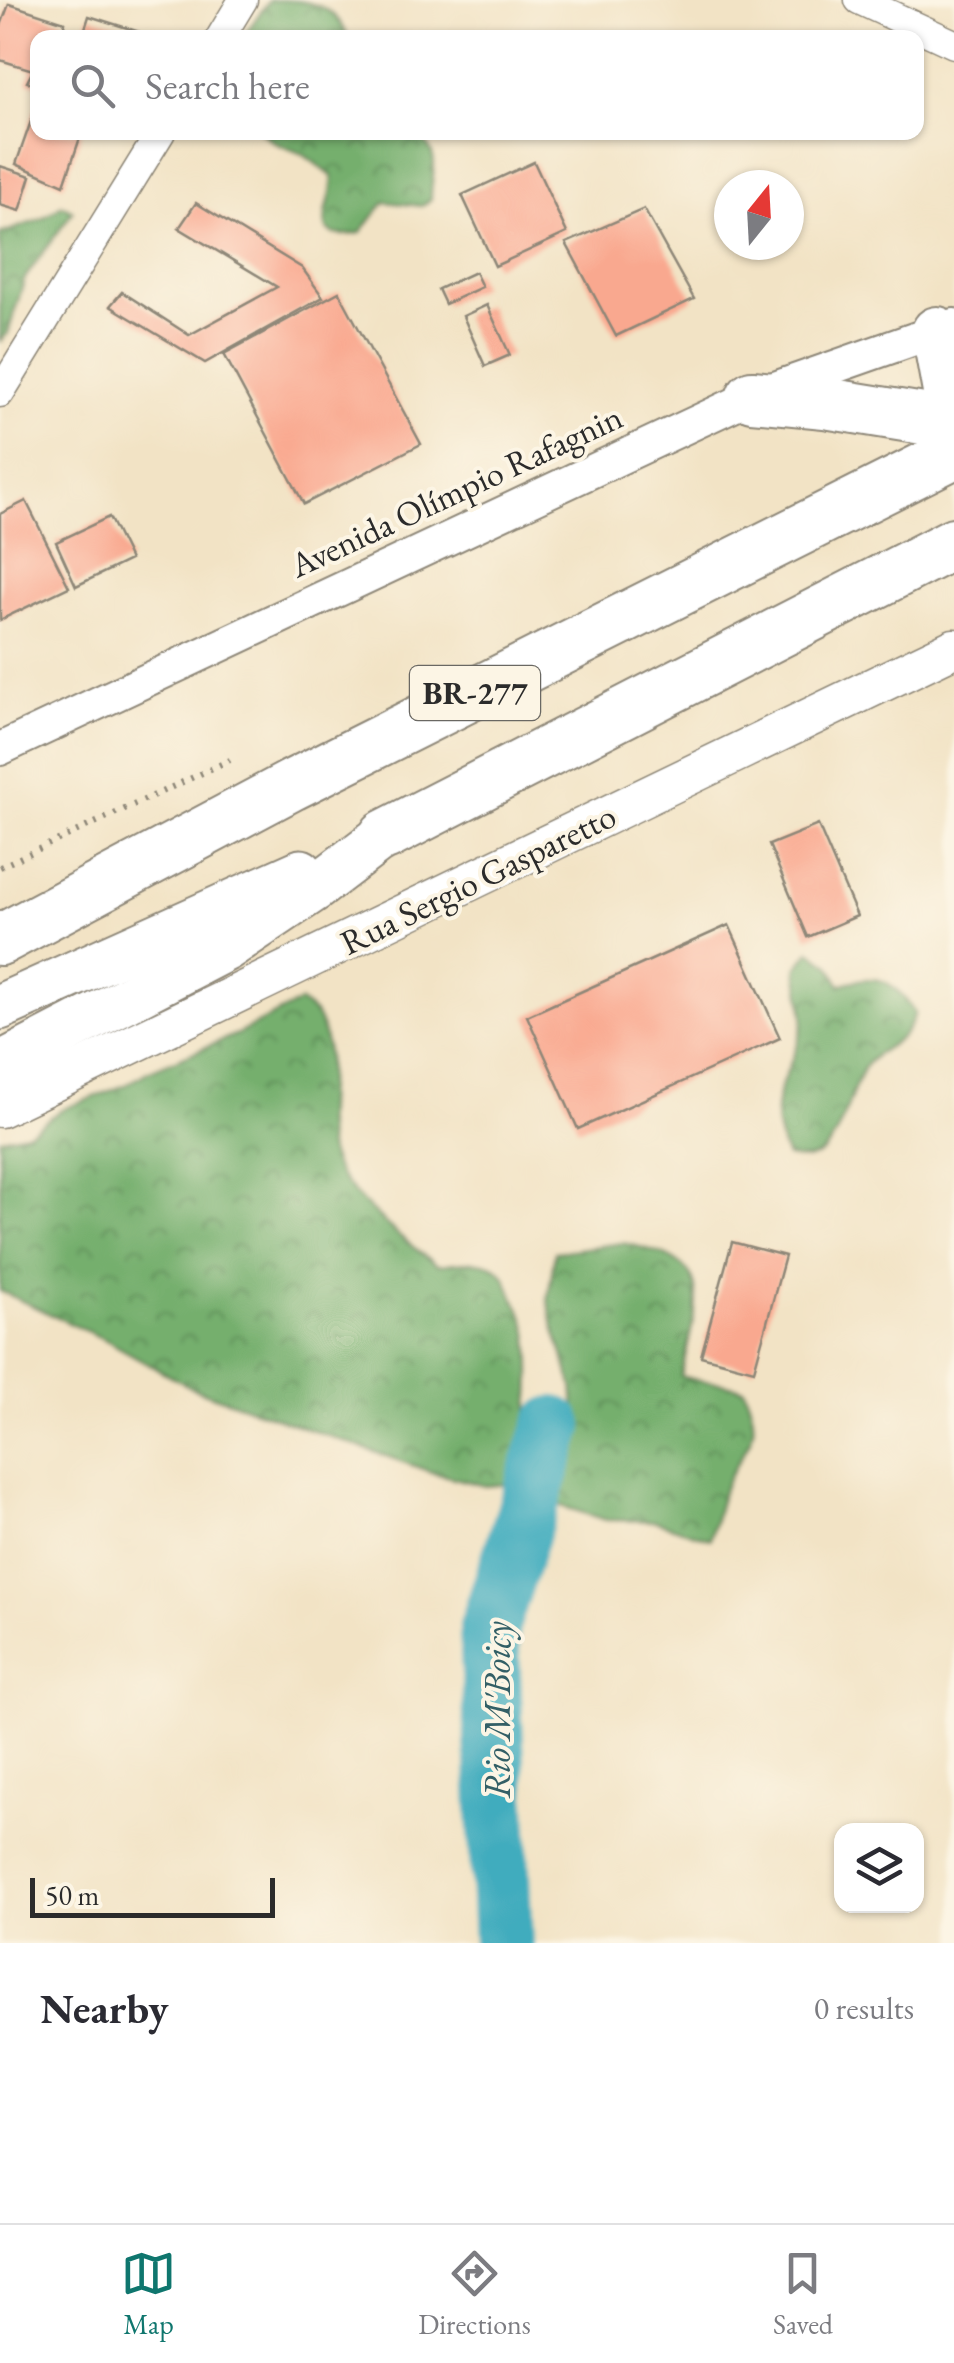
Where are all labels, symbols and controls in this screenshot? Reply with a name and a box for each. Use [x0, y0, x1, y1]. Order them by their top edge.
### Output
search box [30, 30, 924, 140]
icon: search [65, 58, 120, 113]
text: Search here [145, 61, 310, 110]
north arrow [714, 170, 804, 260]
street label: Avenida Olímpio Rafagnin [282, 394, 629, 588]
road number: BR-277 [410, 666, 540, 720]
street label: Rua Sergio Gasparetto [333, 792, 623, 965]
water label: Rio M'Boicy [472, 1621, 521, 1799]
map controls [834, 1823, 924, 1913]
button: layers [834, 1823, 924, 1913]
scale bar [30, 1873, 275, 1918]
text: 50 m [45, 1877, 99, 1913]
text: Nearby [40, 1981, 169, 2036]
text: 0 results [814, 1987, 914, 2029]
tab: Map [121, 2246, 176, 2342]
tab: Directions [418, 2246, 531, 2342]
tab: Saved [773, 2246, 833, 2342]

